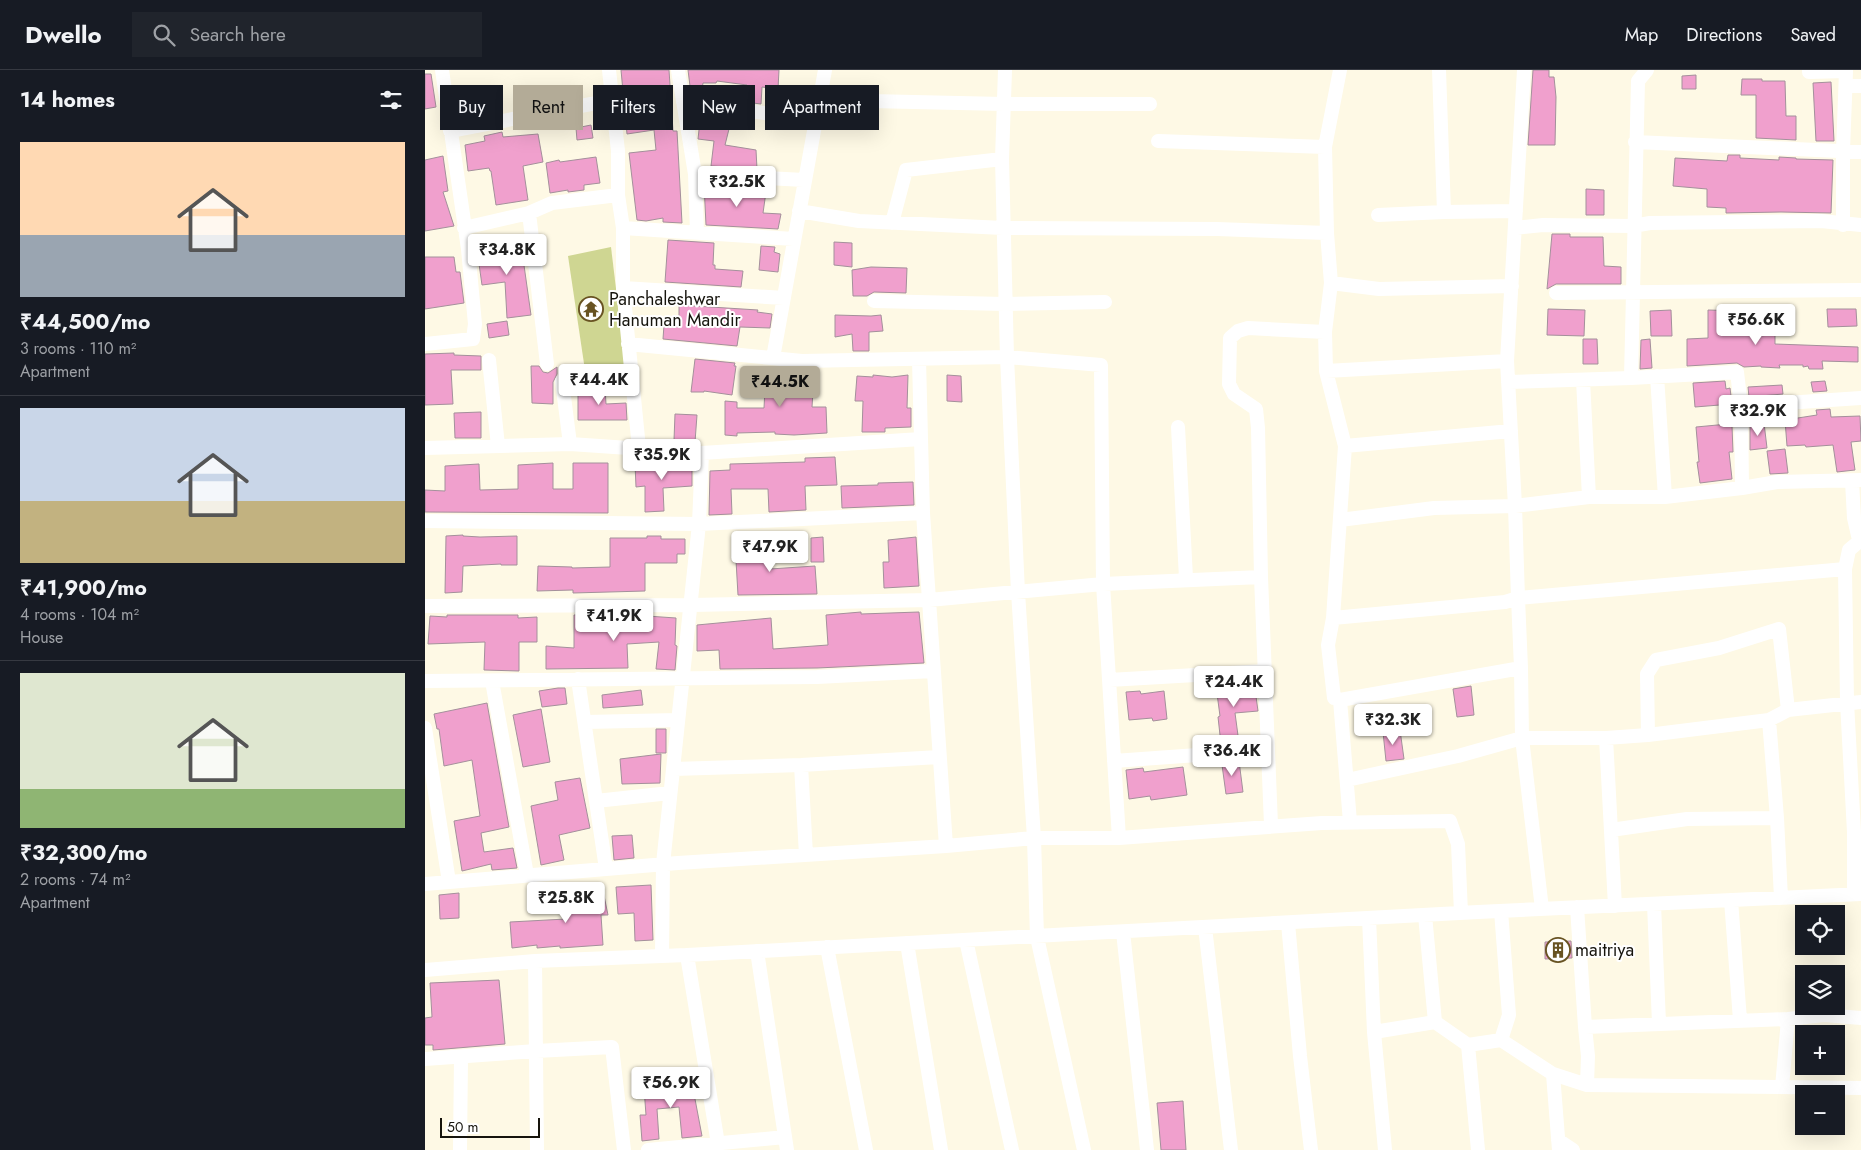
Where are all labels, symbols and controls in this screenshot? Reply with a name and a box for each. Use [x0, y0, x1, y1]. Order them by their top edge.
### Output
search box [132, 12, 482, 57]
text: Dwello [25, 17, 102, 52]
icon: search [150, 21, 178, 49]
text: Search here [190, 21, 286, 48]
text: Map [1625, 22, 1658, 48]
text: Directions [1686, 22, 1762, 48]
text: Saved [1790, 22, 1836, 48]
text: 14 homes [20, 85, 115, 115]
chip: Buy [440, 85, 503, 130]
chip: Rent [513, 85, 583, 130]
chip: Filters [593, 85, 673, 130]
chip: New [683, 85, 755, 130]
chip: Apartment [765, 85, 879, 130]
icon: filters [377, 86, 405, 114]
pin: ₹32.5K [696, 166, 778, 208]
text: ₹32.5K [709, 170, 765, 193]
icon: home [168, 175, 258, 265]
pin: ₹34.8K [466, 234, 548, 276]
text: ₹34.8K [479, 238, 535, 261]
place label: Panchaleshwar Hanuman Mandir [609, 286, 742, 333]
temple icon: Panchaleshwar Hanuman Mandir [578, 296, 604, 322]
pin: ₹56.6K [1715, 304, 1797, 346]
text: ₹44,500/mo [20, 307, 150, 337]
text: ₹56.6K [1727, 308, 1785, 331]
text: 3 rooms · 110 m² [20, 337, 136, 360]
text: Apartment [20, 360, 90, 383]
pin: ₹44.4K [558, 364, 640, 406]
pin: ₹44.5K [739, 366, 821, 408]
text: ₹44.4K [570, 368, 629, 391]
text: ₹44.5K [751, 370, 809, 393]
pin: ₹32.9K [1717, 394, 1799, 437]
text: ₹32.9K [1730, 399, 1786, 422]
pin: ₹35.9K [621, 438, 703, 481]
icon: home [168, 440, 258, 530]
text: ₹35.9K [634, 443, 690, 466]
pin: ₹47.9K [729, 530, 811, 573]
text: ₹47.9K [742, 535, 798, 558]
text: ₹41,900/mo [20, 573, 147, 603]
pin: ₹41.9K [573, 600, 655, 642]
text: 4 rooms · 104 m² [20, 603, 139, 626]
text: ₹41.9K [586, 604, 642, 627]
text: House [20, 626, 63, 649]
pin: ₹24.4K [1193, 666, 1275, 708]
text: ₹24.4K [1205, 670, 1263, 693]
pin: ₹32.3K [1352, 704, 1434, 746]
icon: home [168, 705, 258, 795]
text: ₹32.3K [1365, 708, 1421, 731]
pin: ₹36.4K [1191, 734, 1273, 777]
text: ₹36.4K [1203, 739, 1261, 762]
text: ₹32,300/mo [20, 838, 147, 868]
text: 2 rooms · 74 m² [20, 868, 131, 891]
pin: ₹25.8K [525, 882, 607, 924]
text: ₹25.8K [538, 886, 594, 909]
text: Apartment [20, 891, 90, 914]
map controls [1795, 905, 1845, 1135]
button: locate [1795, 905, 1845, 955]
building icon: maitriya [1545, 937, 1571, 963]
place label: maitriya [1575, 937, 1634, 963]
button: layers [1795, 965, 1845, 1015]
button: + [1795, 1025, 1845, 1075]
pin: ₹56.9K [630, 1066, 712, 1109]
text: ₹56.9K [642, 1071, 700, 1094]
button: − [1795, 1085, 1845, 1135]
scale bar [440, 1115, 540, 1138]
text: 50 m [447, 1117, 478, 1137]

